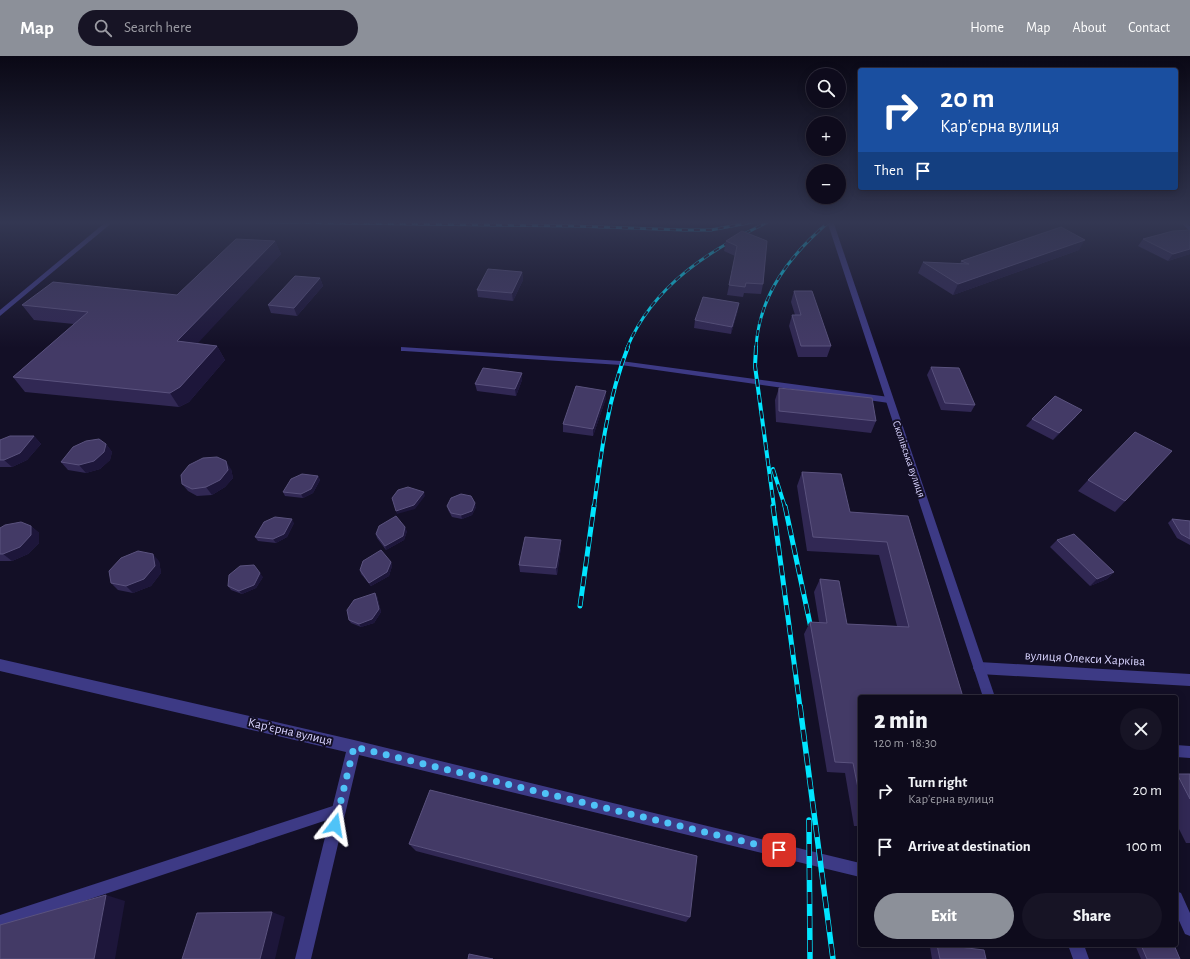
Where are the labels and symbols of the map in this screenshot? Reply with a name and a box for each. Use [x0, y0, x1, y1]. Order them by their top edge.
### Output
street label: Сколівська вулиця [891, 419, 927, 499]
street label: вулиця Олекси Харківа [1024, 649, 1146, 669]
street label: Карʼєрна вулиця [247, 716, 333, 748]
position arrow [314, 804, 356, 846]
pin [762, 833, 796, 867]

